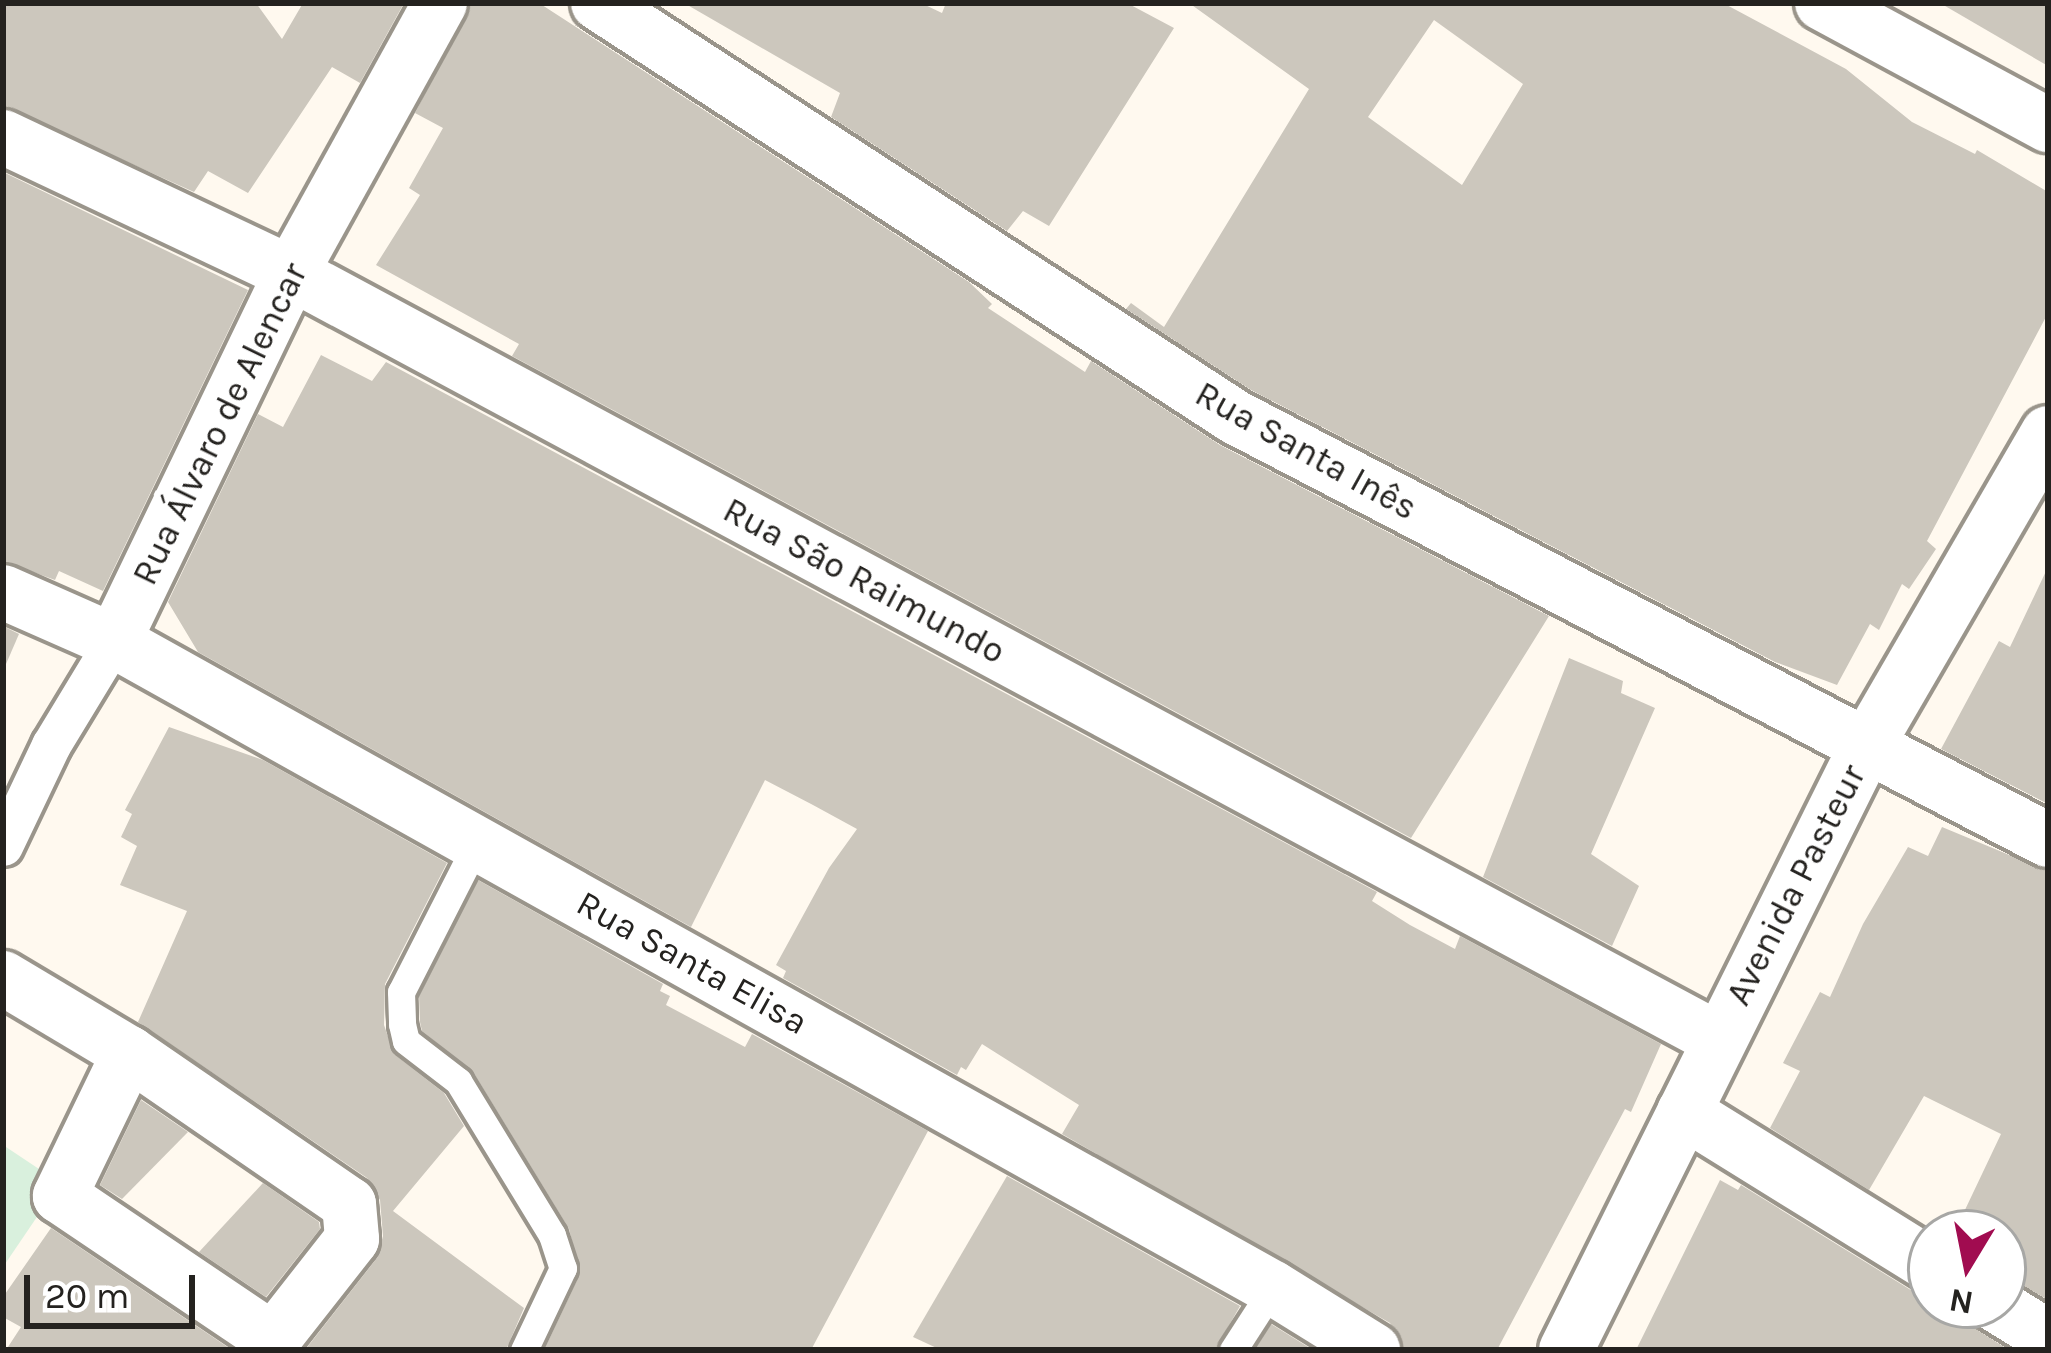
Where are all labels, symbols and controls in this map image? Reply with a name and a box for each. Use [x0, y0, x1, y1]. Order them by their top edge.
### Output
street label: Rua Álvaro de Alencar [123, 256, 317, 592]
street label: Rua Santa Inês [1188, 372, 1424, 530]
street label: Rua São Raimundo [716, 488, 1012, 674]
street label: Avenida Pasteur [1717, 758, 1875, 1012]
street label: Rua Santa Elisa [569, 882, 815, 1044]
north arrow [1907, 1209, 2027, 1329]
scale bar [30, 1251, 201, 1325]
text: 20 m [45, 1275, 129, 1317]
text: N [1946, 1281, 1976, 1322]

